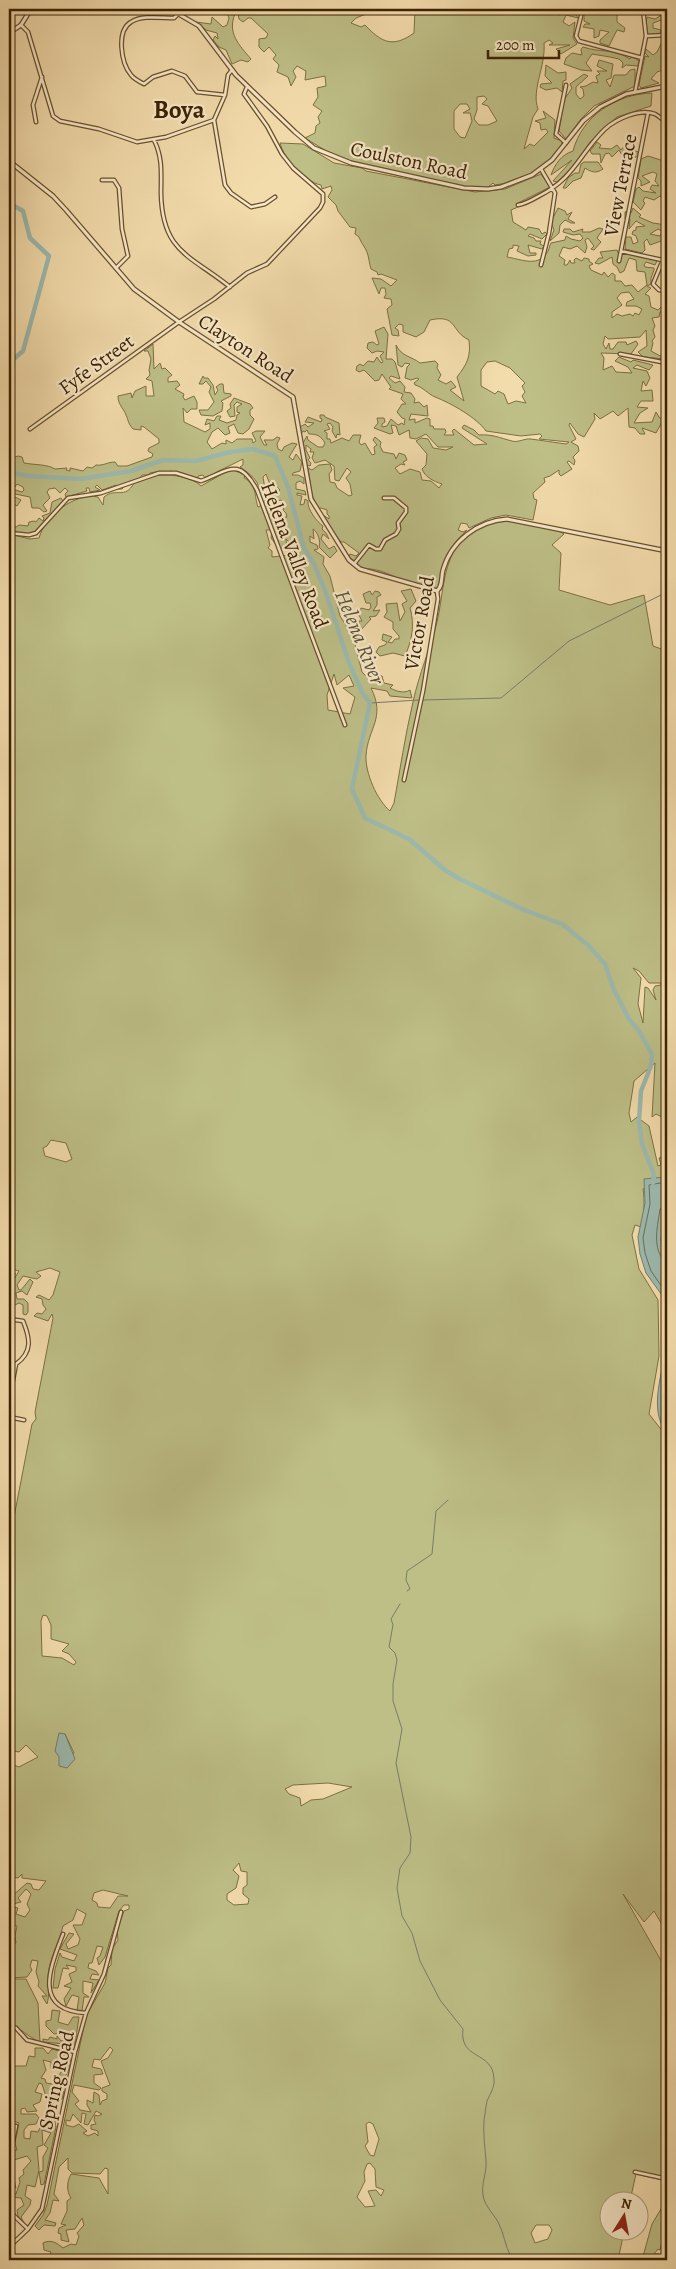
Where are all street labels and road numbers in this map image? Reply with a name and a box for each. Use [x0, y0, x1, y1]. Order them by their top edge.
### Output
street label: View Terrace [597, 131, 644, 240]
street label: Coulston Road [348, 135, 470, 186]
street label: Clayton Road [193, 308, 299, 389]
street label: Fyfe Street [53, 328, 140, 401]
street label: Helena Valley Road [254, 478, 335, 633]
street label: Victor Road [398, 574, 441, 673]
street label: Spring Road [32, 2028, 81, 2132]

